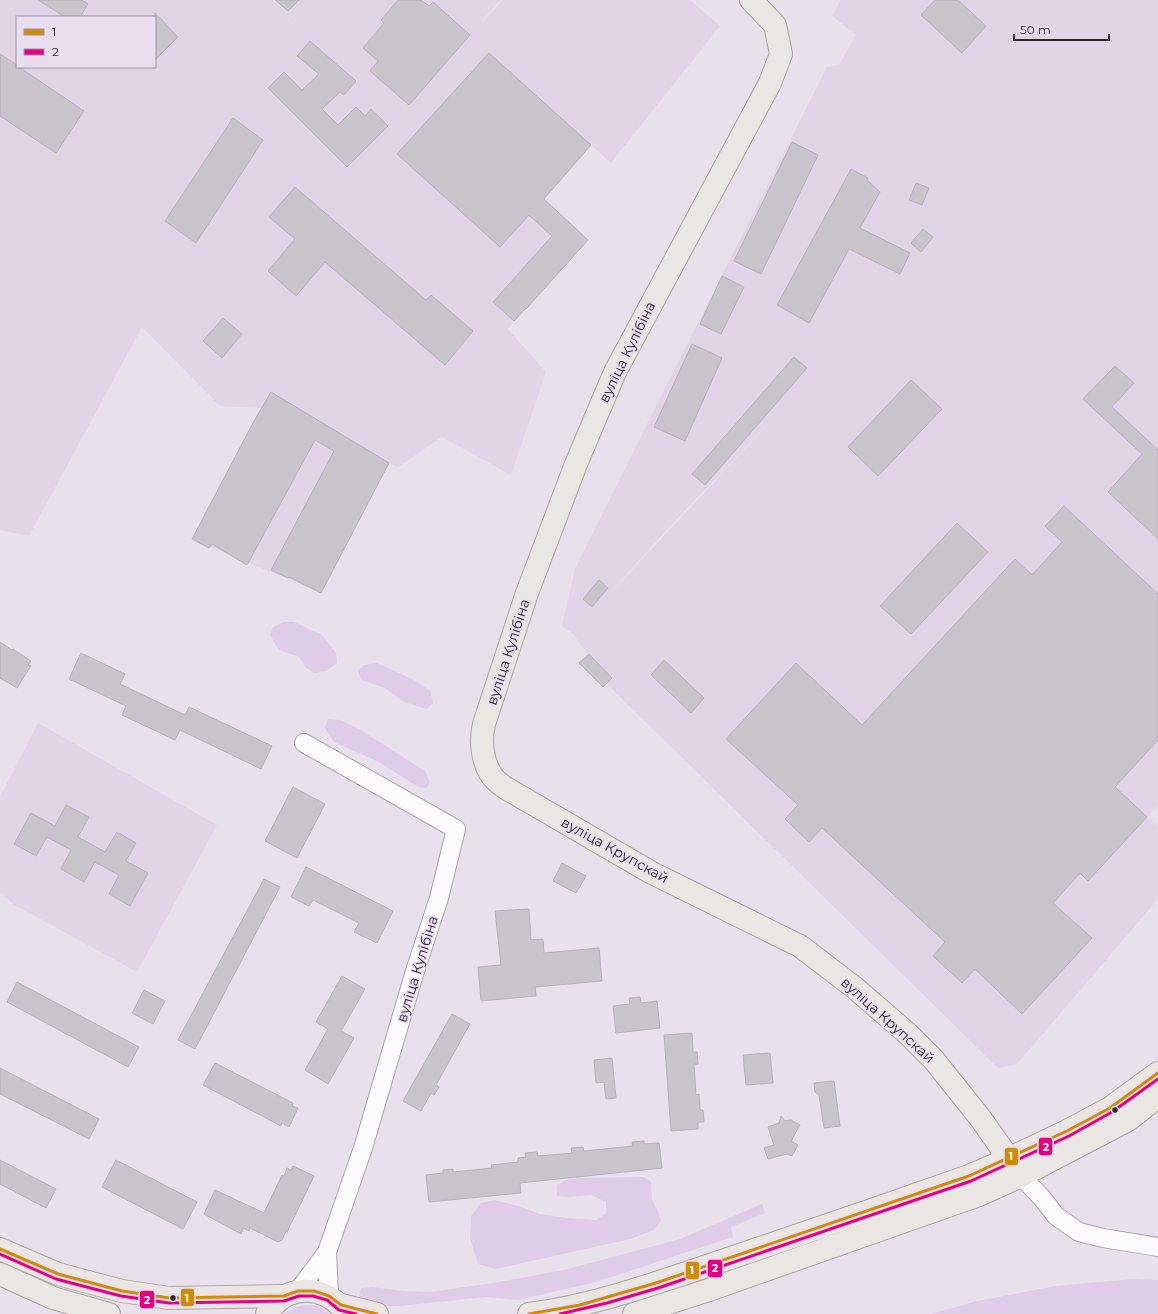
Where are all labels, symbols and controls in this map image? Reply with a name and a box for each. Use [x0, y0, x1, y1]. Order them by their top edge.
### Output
legend [16, 16, 156, 68]
scale bar [1014, 16, 1109, 42]
text: 50 m [1020, 22, 1051, 37]
text: 1 [52, 24, 56, 39]
text: 2 [52, 44, 59, 59]
street label: вуліца Кулібіна [595, 298, 659, 406]
street label: вуліца Кулібіна [482, 597, 534, 707]
street label: вуліца Крупскай [558, 813, 672, 887]
street label: вуліца Кулібіна [392, 914, 442, 1024]
street label: вуліца Крупскай [837, 973, 939, 1067]
unlabelled marker [1110, 1105, 1120, 1115]
line badge: 2 [1038, 1137, 1053, 1156]
text: 2 [1043, 1140, 1050, 1154]
line badge: 1 [1004, 1147, 1019, 1166]
text: 1 [1009, 1149, 1013, 1163]
line badge: 2 [707, 1259, 723, 1278]
line badge: 1 [685, 1261, 700, 1280]
text: 2 [712, 1261, 719, 1275]
text: 1 [690, 1263, 694, 1277]
line badge: 1 [180, 1288, 195, 1307]
line badge: 2 [139, 1290, 155, 1309]
text: 1 [185, 1291, 189, 1305]
text: 2 [144, 1293, 151, 1307]
unlabelled marker [168, 1293, 178, 1303]

